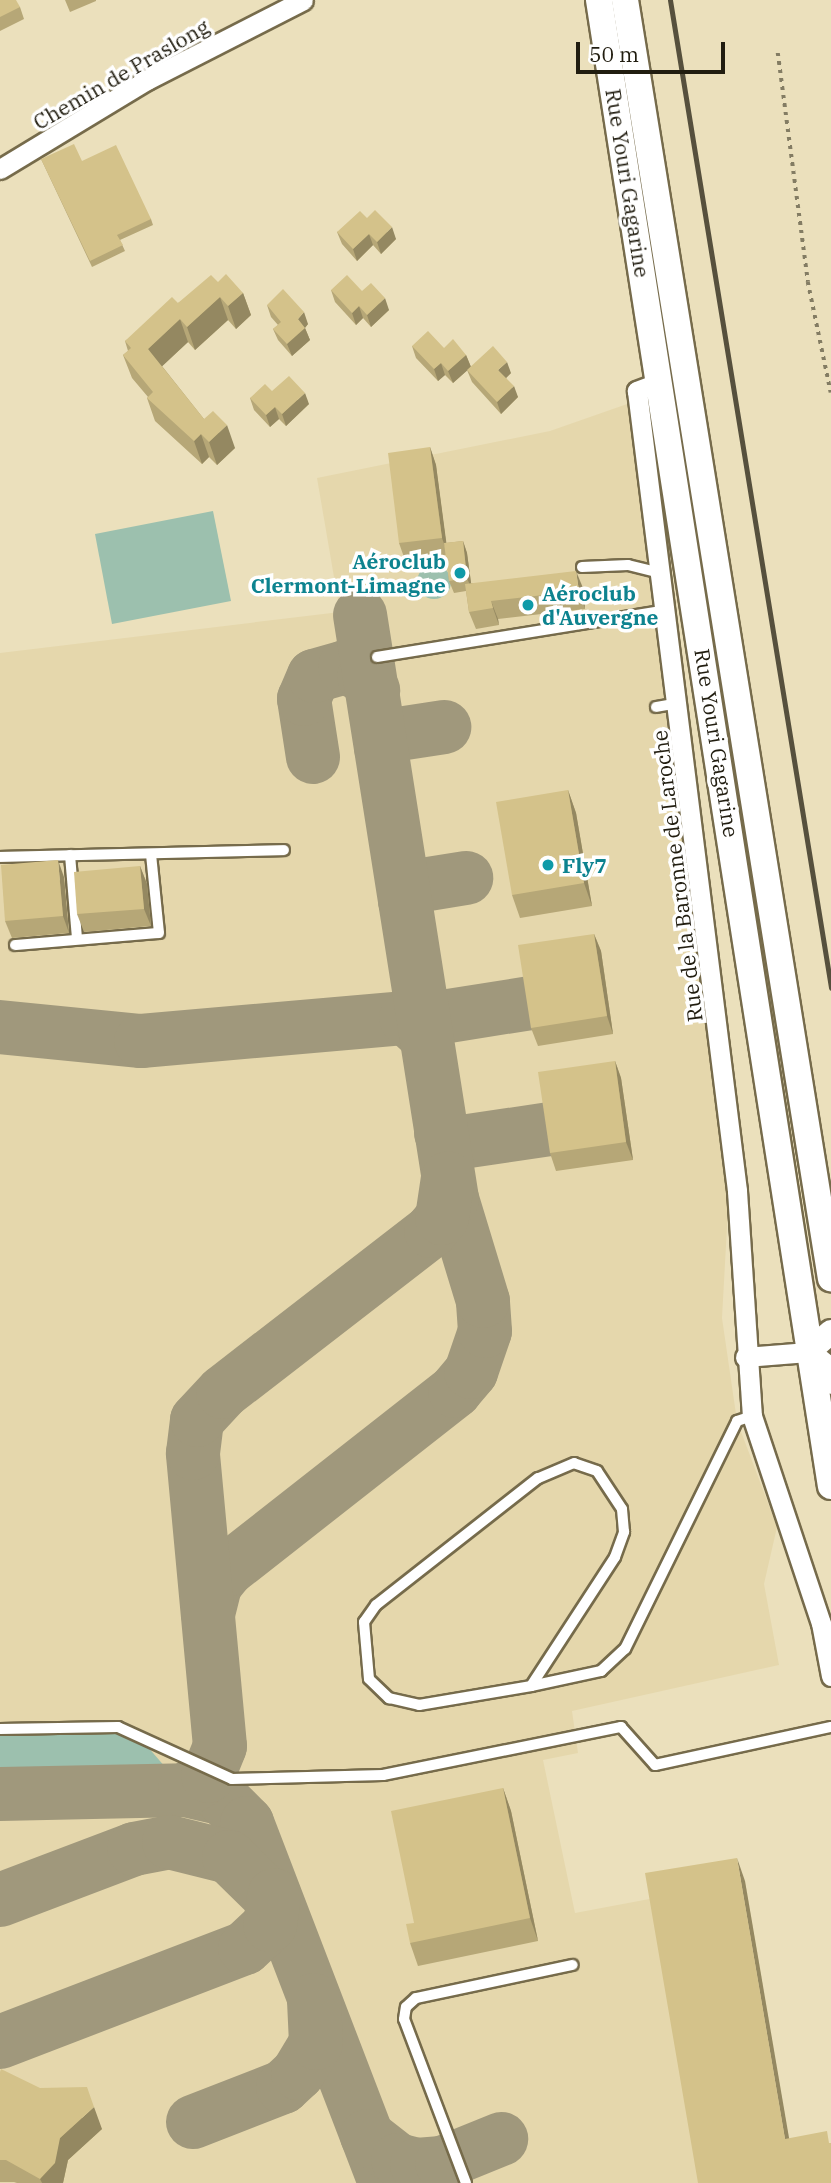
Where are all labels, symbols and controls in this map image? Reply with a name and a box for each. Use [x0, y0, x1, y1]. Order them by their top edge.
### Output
street label: Chemin de Praslong [29, 13, 213, 135]
scale bar [579, 28, 728, 72]
text: 50 m [589, 40, 639, 68]
street label: Rue Youri Gagarine [601, 87, 655, 279]
place label: Aéroclub Clermont-Limagne [251, 548, 446, 598]
marker: Aéroclub Clermont-Limagne [452, 565, 468, 581]
place label: Aéroclub d'Auvergne [542, 580, 658, 630]
marker: Aéroclub d'Auvergne [520, 597, 536, 613]
street label: Rue Youri Gagarine [690, 647, 744, 839]
street label: Rue de la Baronne de Laroche [647, 729, 707, 1023]
place label: Fly7 [562, 852, 607, 878]
marker: Fly7 [540, 857, 556, 873]

